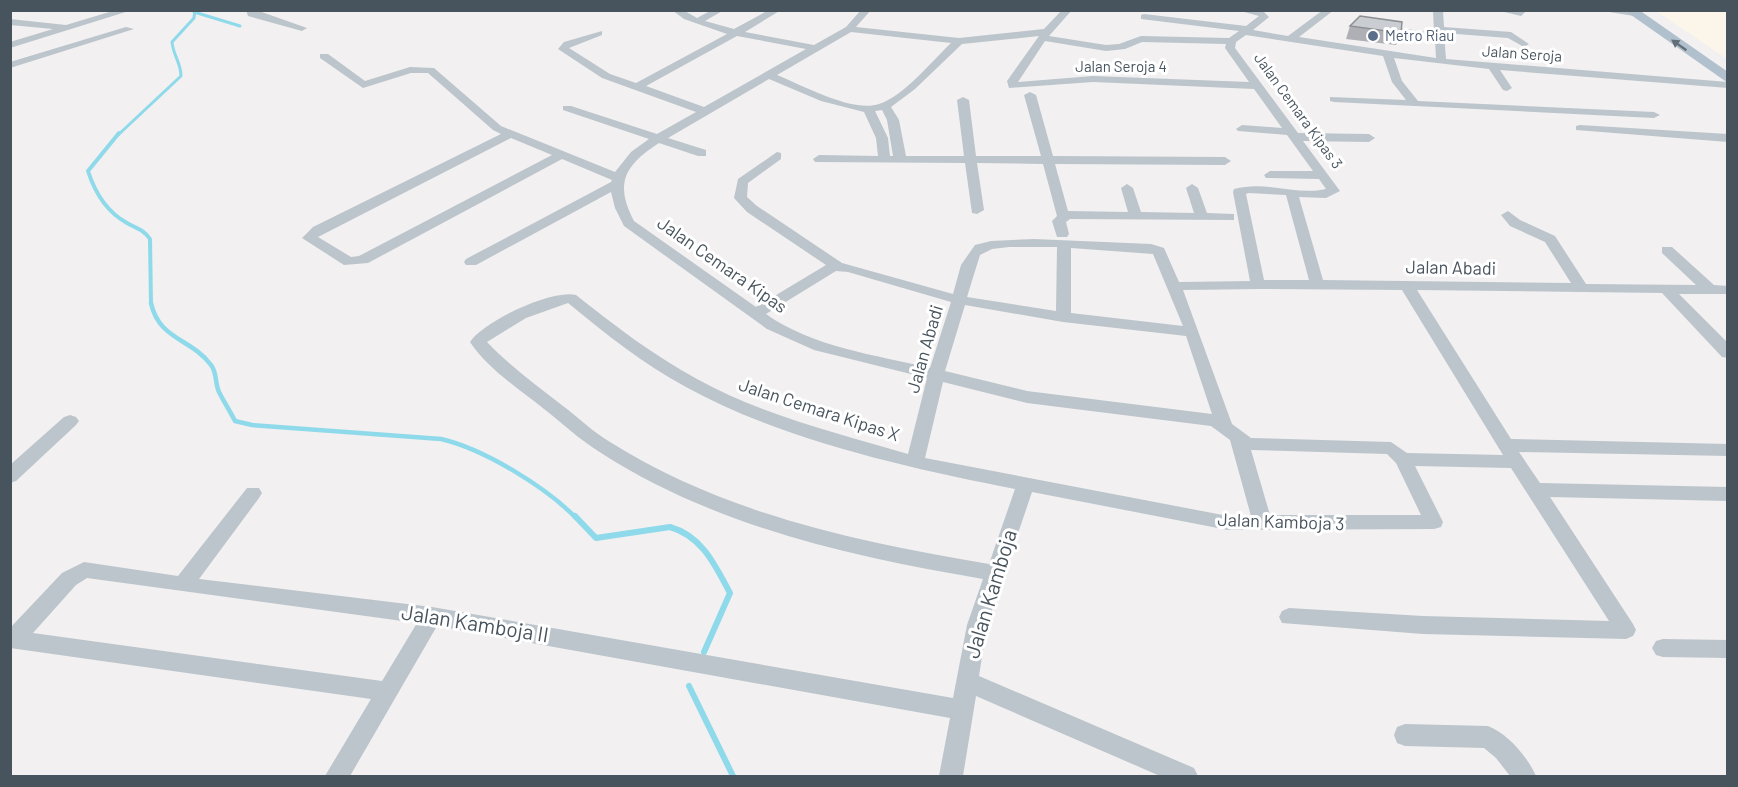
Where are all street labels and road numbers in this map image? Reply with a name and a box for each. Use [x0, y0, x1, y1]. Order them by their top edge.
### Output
street label: Jalan Seroja [1481, 41, 1563, 65]
street label: Jalan Cemara Kipas 3 [1251, 49, 1347, 172]
street label: Jalan Seroja 4 [1075, 57, 1167, 75]
street label: Jalan Cemara Kipas [653, 211, 792, 317]
street label: Jalan Abadi [1406, 255, 1496, 279]
street label: Jalan Abadi [901, 302, 947, 395]
street label: Jalan Cemara Kipas X [736, 373, 902, 445]
street label: Jalan Kamboja 3 [1217, 508, 1345, 534]
street label: Jalan Kamboja [958, 526, 1021, 661]
street label: Jalan Kamboja II [400, 599, 551, 646]

